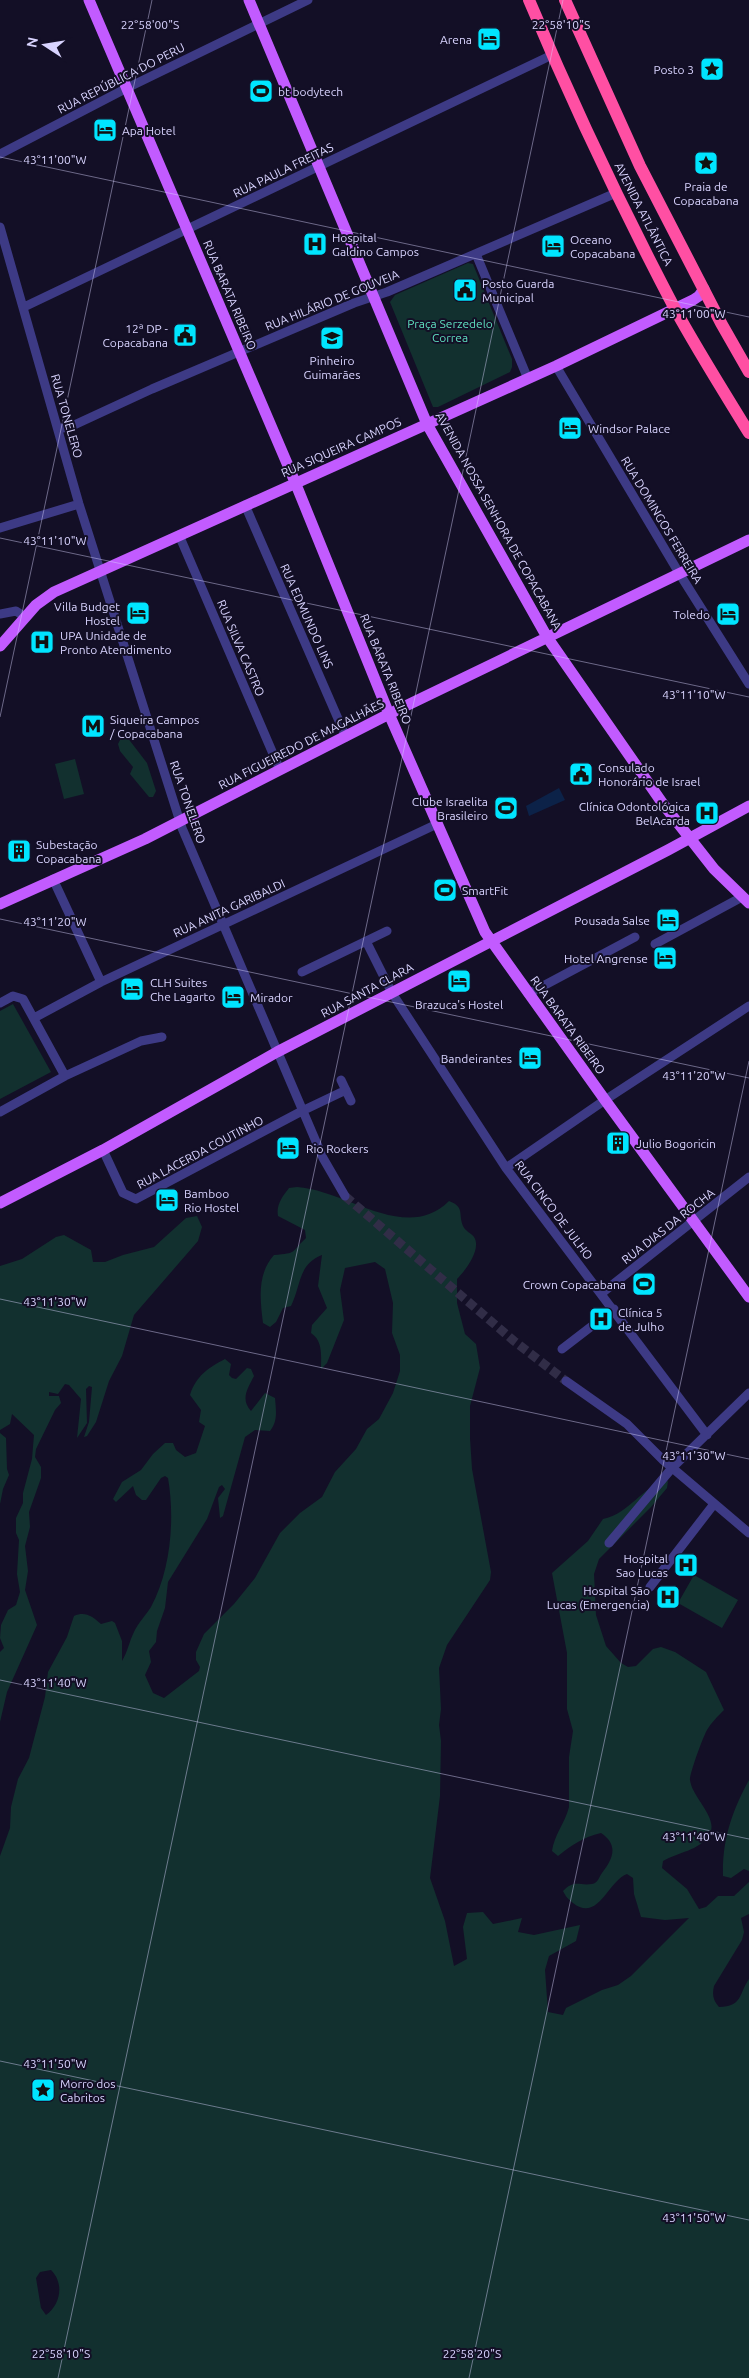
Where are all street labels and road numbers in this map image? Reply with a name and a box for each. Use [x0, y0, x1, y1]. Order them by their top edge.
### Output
street label: RUA REPÚBLICA DO PERU [55, 40, 187, 116]
street label: RUA PAULA FREITAS [231, 140, 335, 200]
street label: AVENIDA ATLÂNTICA [612, 160, 676, 268]
street label: RUA BARATA RIBEIRO [201, 238, 259, 352]
street label: RUA HILÁRIO DE GOUVEIA [263, 267, 401, 333]
street label: RUA TONELERO [49, 372, 85, 460]
street label: AVENIDA NOSSA SENHORA DE COPACABANA [433, 410, 565, 632]
street label: RUA SIQUEIRA CAMPOS [279, 415, 403, 479]
street label: RUA DOMINGOS FERREIRA [619, 454, 705, 586]
street label: RUA EDMUNDO LINS [278, 562, 336, 670]
street label: RUA SILVA CASTRO [215, 598, 267, 698]
street label: RUA BARATA RIBEIRO [358, 612, 414, 726]
street label: RUA FIGUEIREDO DE MAGALHÃES [216, 697, 386, 791]
street label: RUA TONELERO [168, 759, 208, 845]
street label: RUA ANITA GARIBALDI [171, 876, 287, 940]
street label: RUA SANTA CLARA [319, 960, 416, 1020]
street label: RUA BARATA RIBEIRO [528, 973, 608, 1077]
street label: RUA LACERDA COUTINHO [134, 1113, 266, 1191]
street label: RUA CINCO DE JULHO [513, 1158, 595, 1262]
street label: RUA DIAS DA ROCHA [619, 1186, 717, 1266]

